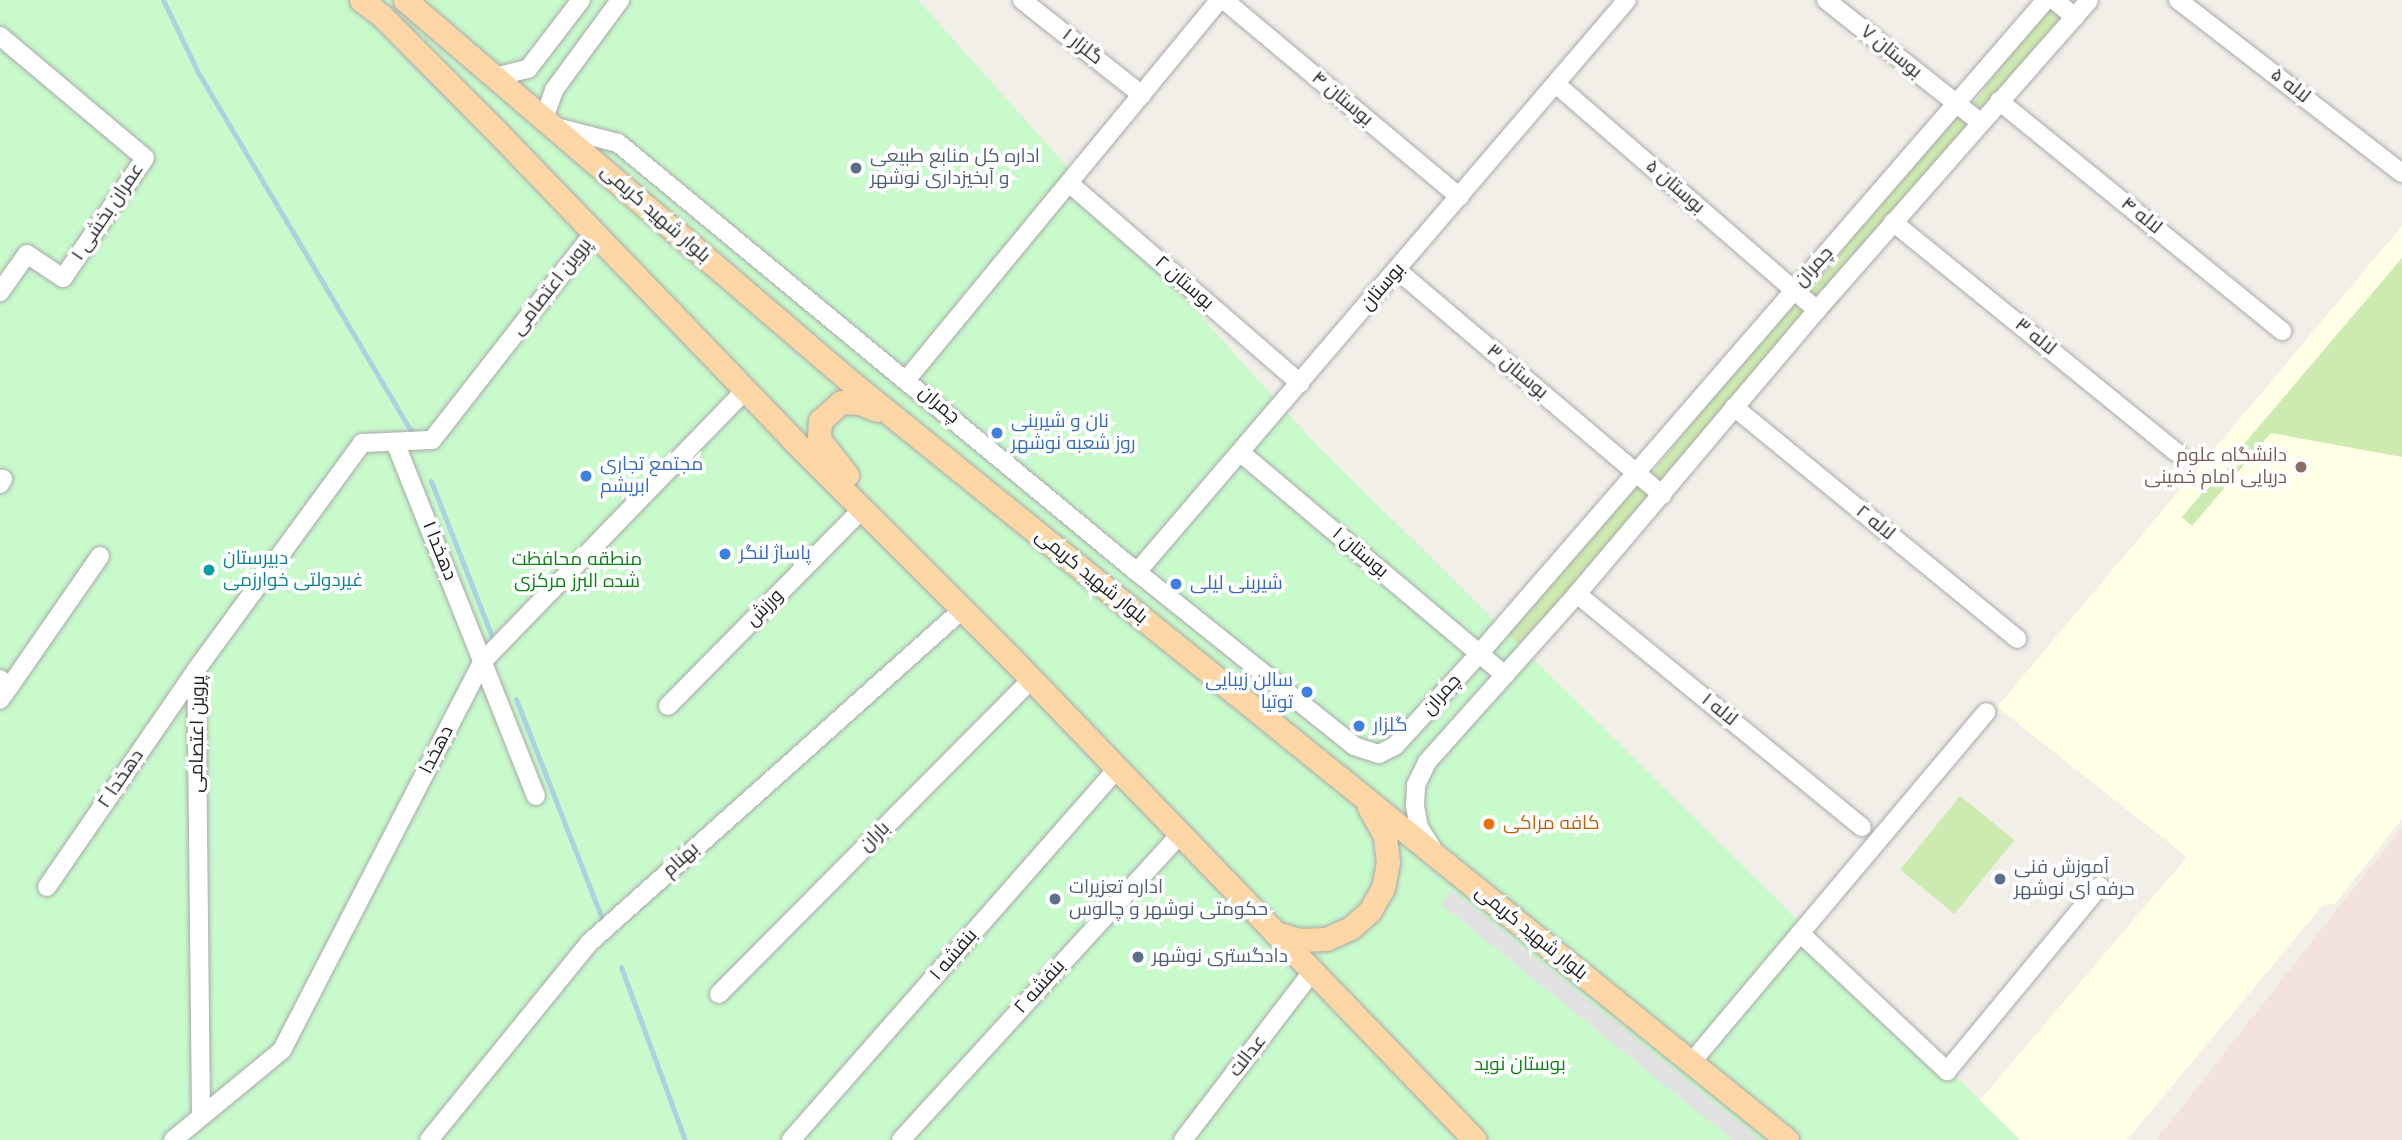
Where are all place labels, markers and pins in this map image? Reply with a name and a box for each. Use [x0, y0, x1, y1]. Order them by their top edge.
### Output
place label: اداره كل منابع طبيعی و آبخيزداری نوشهر [870, 146, 1040, 190]
marker: اداره كل منابع طبيعی و آبخيزداری نوشهر [848, 160, 864, 176]
place label: نان و شیرینی روز شعبه نوشهر [1011, 411, 1135, 455]
marker: نان و شیرینی روز شعبه نوشهر [989, 425, 1005, 441]
place label: دانشگاه علوم دریایی امام خمینی [2144, 445, 2287, 489]
place label: مجتمع تجاری ابریشم [600, 454, 703, 498]
marker: دانشگاه علوم دریایی امام خمینی [2293, 459, 2309, 475]
marker: مجتمع تجاری ابریشم [578, 468, 594, 484]
place label: پاساژ لنگر [739, 543, 811, 565]
marker: پاساژ لنگر [717, 546, 733, 562]
place label: دبیرستان غیردولتی خوارزمی [223, 548, 363, 592]
marker: دبیرستان غیردولتی خوارزمی [201, 562, 217, 578]
place label: شیرینی لیلی [1190, 573, 1283, 595]
marker: شیرینی لیلی [1168, 576, 1184, 592]
place label: سالن زیبایی توتیا [1205, 670, 1293, 714]
marker: سالن زیبایی توتیا [1299, 684, 1315, 700]
place label: گلزار [1373, 715, 1407, 737]
marker: گلزار [1351, 718, 1367, 734]
place label: کافه مراکی [1503, 813, 1600, 835]
marker: کافه مراکی [1481, 816, 1497, 832]
place label: آموزش فنی حرفه ای نوشهر [2014, 857, 2135, 901]
marker: آموزش فنی حرفه ای نوشهر [1992, 871, 2008, 887]
place label: اداره تعزیرات حکومتی نوشهر و چالوس [1069, 877, 1268, 921]
marker: اداره تعزیرات حکومتی نوشهر و چالوس [1047, 891, 1063, 907]
place label: دادگستری نوشهر [1152, 946, 1288, 968]
marker: دادگستری نوشهر [1130, 949, 1146, 965]

